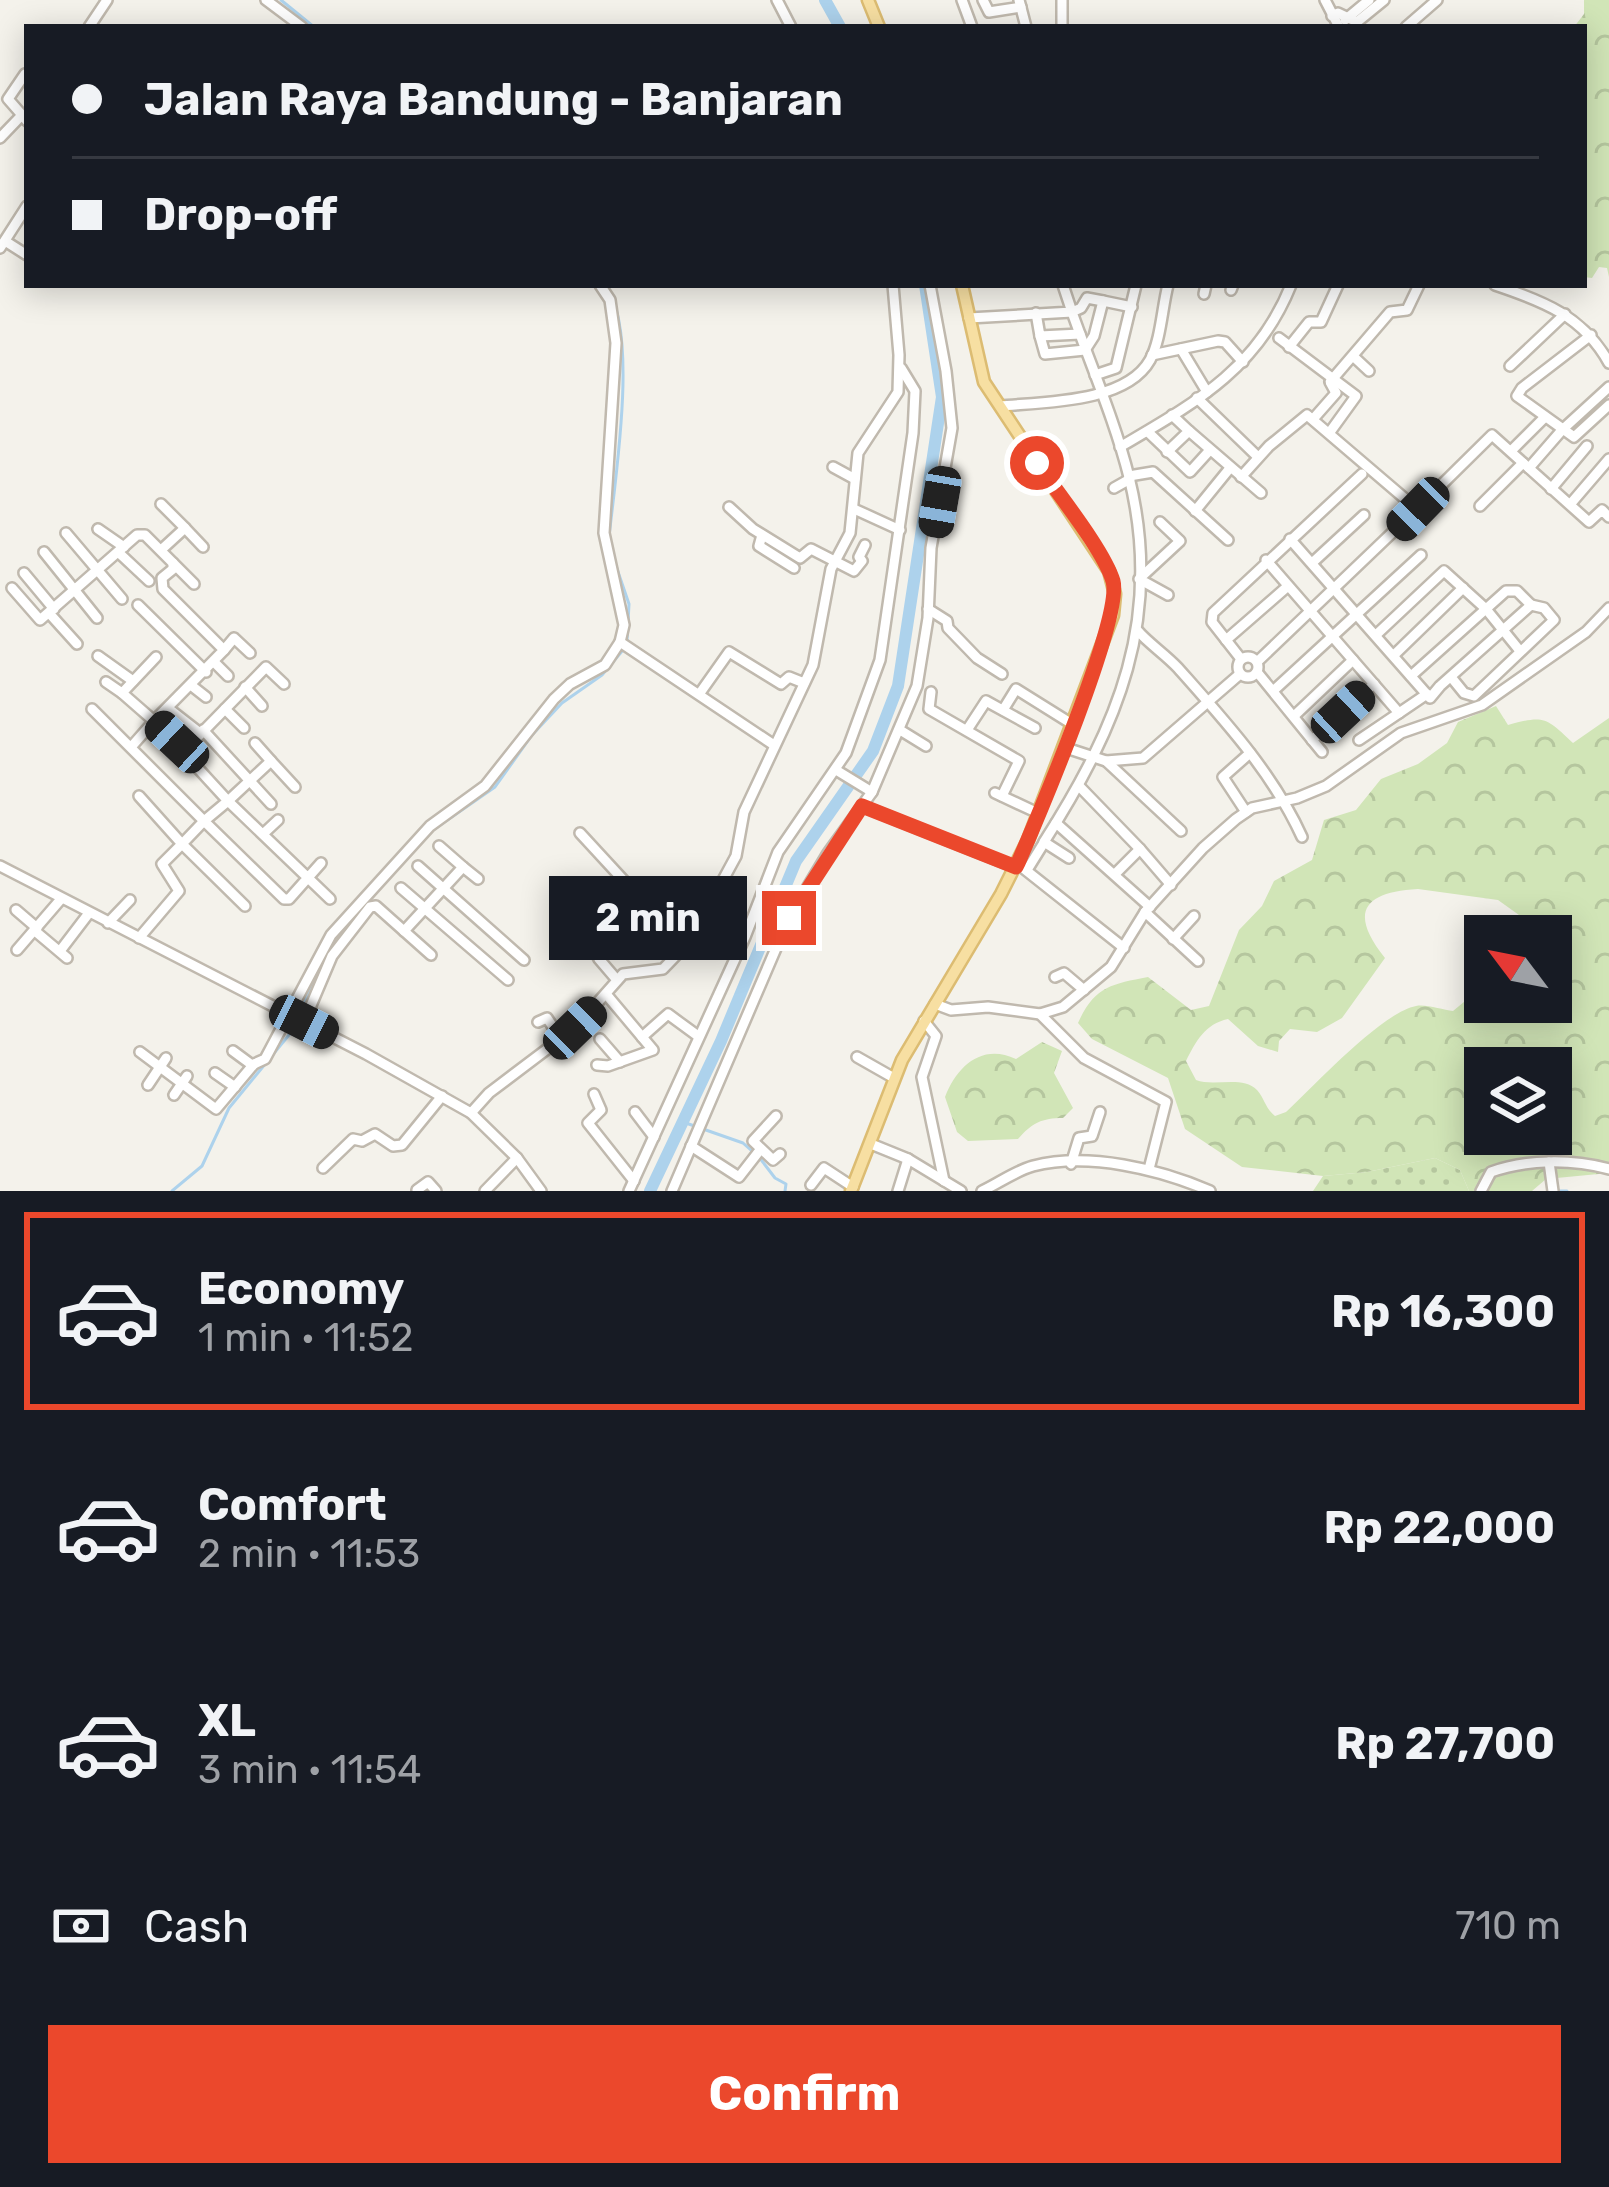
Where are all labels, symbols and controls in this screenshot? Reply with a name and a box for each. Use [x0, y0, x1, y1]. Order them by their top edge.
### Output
text: Jalan Raya Bandung - Banjaran [144, 73, 843, 126]
text: Drop-off [144, 188, 337, 241]
route start [1010, 436, 1064, 490]
car [916, 463, 964, 541]
car [1380, 471, 1456, 547]
car [1304, 674, 1382, 750]
car [138, 704, 216, 780]
callout: 2 min [549, 876, 747, 960]
route end [762, 891, 816, 945]
text: 2 min [595, 895, 701, 941]
north arrow [1464, 915, 1572, 1023]
map controls [1464, 915, 1572, 1155]
car [264, 990, 344, 1054]
car [537, 990, 613, 1066]
button: layers [1464, 1047, 1572, 1155]
icon: car [54, 1257, 162, 1365]
text: Economy [198, 1262, 404, 1315]
text: Rp 16,300 [1331, 1285, 1555, 1338]
text: 1 min · 11:52 [198, 1315, 413, 1361]
icon: car [54, 1473, 162, 1581]
text: Comfort [198, 1478, 387, 1531]
text: Rp 22,000 [1323, 1501, 1555, 1554]
text: 2 min · 11:53 [198, 1531, 420, 1577]
icon: car [54, 1689, 162, 1797]
text: XL [198, 1694, 256, 1747]
text: Rp 27,700 [1335, 1717, 1555, 1770]
text: 3 min · 11:54 [198, 1747, 421, 1793]
icon: cash [48, 1893, 114, 1959]
text: Cash [144, 1900, 249, 1953]
text: 710 m [1455, 1903, 1561, 1949]
button: Confirm [48, 2025, 1561, 2163]

